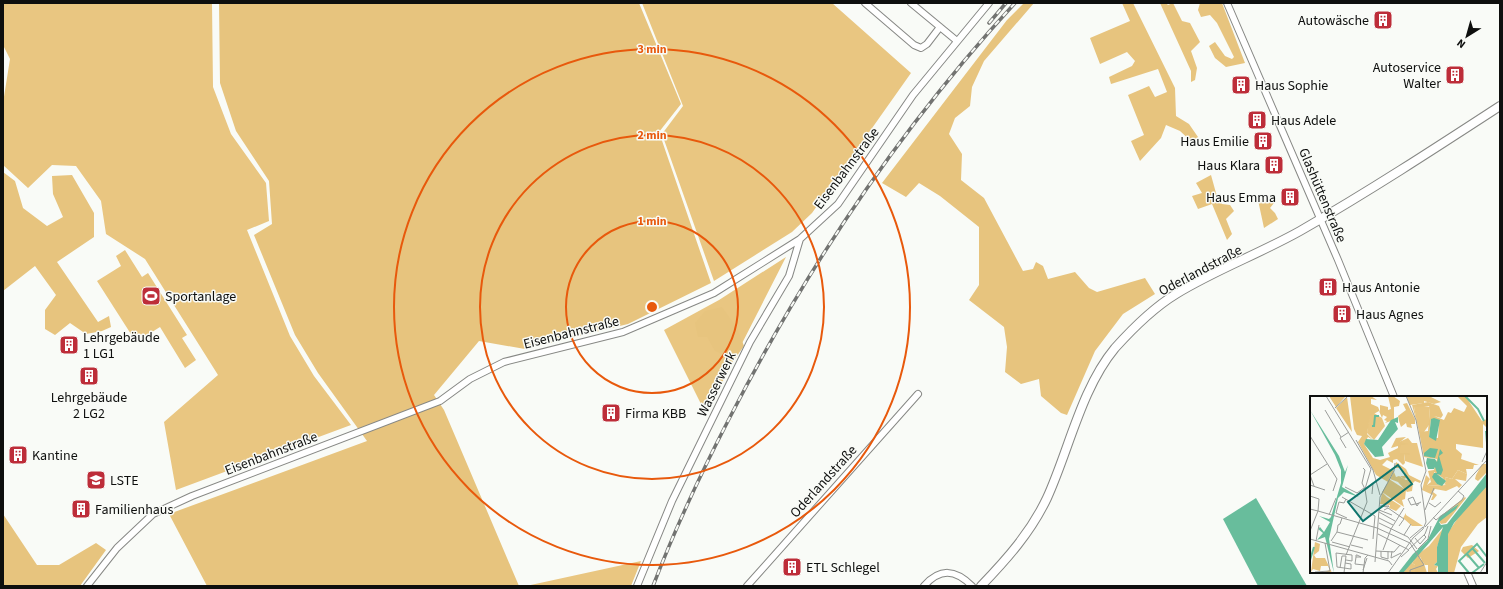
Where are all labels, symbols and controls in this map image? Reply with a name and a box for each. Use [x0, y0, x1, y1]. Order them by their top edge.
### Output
building icon: Autowäsche [1372, 9, 1394, 31]
place label: Autowäsche [1298, 11, 1369, 31]
north arrow [1447, 16, 1487, 56]
text: N [1454, 35, 1469, 52]
text: 3 min [637, 41, 667, 58]
place label: Autoservice Walter [1373, 58, 1441, 94]
building icon: Autoservice Walter [1444, 64, 1466, 86]
building icon: Haus Sophie [1230, 74, 1252, 96]
place label: Haus Sophie [1255, 76, 1328, 96]
building icon: Haus Adele [1246, 109, 1268, 131]
place label: Haus Adele [1271, 111, 1336, 131]
street label: Eisenbahnstraße [809, 123, 884, 214]
text: 2 min [637, 127, 667, 144]
building icon: Haus Emilie [1252, 130, 1274, 152]
place label: Haus Emilie [1180, 132, 1249, 152]
street label: Glashüttenstraße [1293, 145, 1351, 246]
building icon: Haus Klara [1263, 154, 1285, 176]
place label: Haus Klara [1197, 156, 1260, 176]
building icon: Haus Emma [1279, 186, 1301, 208]
place label: Haus Emma [1206, 188, 1276, 208]
text: 1 min [637, 213, 667, 230]
street label: Oderlandstraße [1155, 240, 1246, 301]
building icon: Haus Antonie [1317, 276, 1339, 298]
place label: Haus Antonie [1342, 278, 1420, 298]
sports icon: Sportanlage [140, 285, 162, 307]
place label: Sportanlage [165, 287, 236, 307]
centre of rings [645, 300, 659, 314]
building icon: Haus Agnes [1331, 303, 1353, 325]
place label: Haus Agnes [1356, 305, 1424, 325]
street label: Eisenbahnstraße [521, 311, 621, 355]
place label: Lehrgebäude 1 LG1 [83, 328, 160, 364]
building icon: Lehrgebäude 1 LG1 [58, 334, 80, 356]
street label: Wasserwerk [692, 348, 741, 420]
building icon: Lehrgebäude 2 LG2 [78, 365, 100, 387]
place label: Lehrgebäude 2 LG2 [51, 388, 127, 424]
inset map [1310, 396, 1487, 573]
building icon: Firma KBB [600, 402, 622, 424]
place label: Firma KBB [625, 404, 686, 424]
street label: Eisenbahnstraße [222, 427, 321, 481]
street label: Oderlandstraße [786, 441, 862, 522]
building icon: Kantine [7, 444, 29, 466]
place label: Kantine [32, 446, 78, 466]
school or university icon: LSTE [85, 469, 107, 491]
place label: LSTE [110, 471, 139, 491]
building icon: Familienhaus [70, 498, 92, 520]
place label: Familienhaus [95, 500, 173, 520]
building icon: ETL Schlegel [781, 556, 803, 578]
place label: ETL Schlegel [806, 558, 880, 578]

